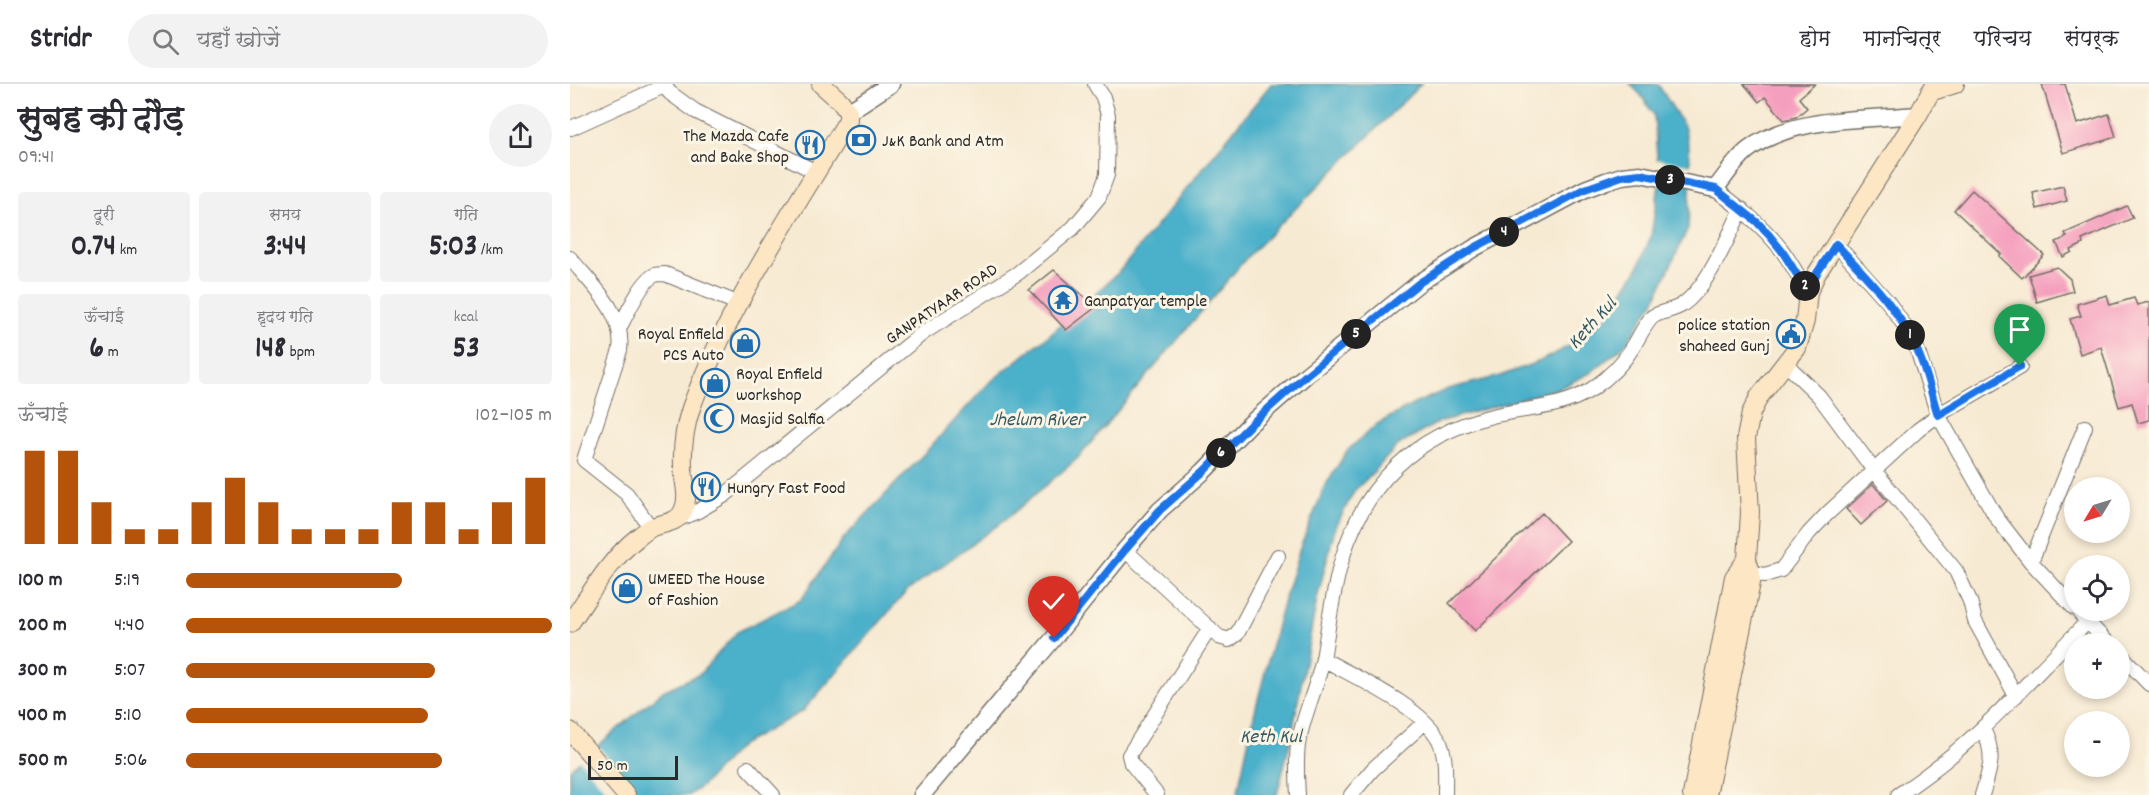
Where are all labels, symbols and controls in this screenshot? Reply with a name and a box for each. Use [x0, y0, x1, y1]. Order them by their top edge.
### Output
search box [128, 14, 548, 68]
text: Stridr [30, 21, 92, 61]
icon: search [149, 25, 182, 58]
text: यहाँ खोजें [197, 26, 280, 57]
text: होम [1799, 26, 1830, 56]
text: मानचित्र [1863, 26, 1941, 56]
text: परिचय [1974, 26, 2031, 56]
text: संपर्क [2064, 26, 2119, 56]
text: सुबह की दौड़ [18, 98, 184, 145]
button: share [489, 104, 552, 167]
bank icon: J&K Bank and Atm [845, 124, 877, 156]
place label: The Mazda Cafe and Bake Shop [683, 125, 789, 171]
restaurant icon: The Mazda Cafe and Bake Shop [794, 129, 826, 161]
place label: J&K Bank and Atm [882, 130, 1004, 155]
text: 09:41 [18, 144, 54, 172]
pin: 3 [1655, 165, 1685, 195]
text: 3 [1666, 168, 1674, 191]
text: दूरी [94, 204, 114, 227]
text: समय [269, 204, 301, 227]
text: गति [454, 204, 478, 227]
pin: 4 [1489, 217, 1519, 247]
text: 4 [1501, 220, 1507, 243]
text: 0.74 [71, 227, 116, 270]
text: 3:44 [263, 227, 307, 270]
text: 5:03 [429, 227, 477, 270]
text: km [116, 239, 137, 262]
text: /km [477, 239, 503, 262]
street label: GANPATYAAR ROAD [881, 258, 1003, 352]
pin: 2 [1790, 271, 1820, 301]
text: 2 [1802, 274, 1809, 297]
temple icon: Ganpatyar temple [1047, 284, 1079, 316]
place label: Ganpatyar temple [1084, 290, 1207, 315]
water label: Keth Kul [1562, 290, 1626, 356]
pin [1994, 304, 2045, 366]
text: ऊँचाई [84, 306, 124, 329]
text: हृदय गति [257, 306, 313, 329]
text: kcal [454, 306, 478, 329]
icon: arrive [2003, 313, 2036, 346]
place label: police station shaheed Gunj [1678, 314, 1770, 360]
public building icon: police station shaheed Gunj [1775, 318, 1807, 350]
pin: 5 [1341, 319, 1371, 349]
pin: 1 [1895, 320, 1925, 350]
text: 5 [1352, 322, 1360, 345]
place label: Royal Enfield PCS Auto [638, 323, 724, 369]
text: 1 [1908, 323, 1912, 346]
shop icon: Royal Enfield PCS Auto [729, 327, 761, 359]
text: 6 [89, 329, 104, 372]
text: 148 [255, 329, 286, 372]
text: 53 [452, 329, 480, 372]
text: m [104, 341, 119, 364]
text: bpm [286, 341, 315, 364]
place label: Royal Enfield workshop [736, 363, 822, 409]
shop icon: Royal Enfield workshop [699, 367, 731, 399]
text: ऊँचाई [18, 402, 68, 430]
text: 102–105 m [475, 402, 552, 430]
mosque icon: Masjid Salfia [703, 402, 735, 434]
water label: Jhelum River [990, 407, 1087, 435]
place label: Masjid Salfia [740, 408, 825, 433]
pin: 6 [1206, 438, 1236, 468]
text: 6 [1217, 441, 1225, 464]
restaurant icon: Hungry Fast Food [690, 471, 722, 503]
place label: Hungry Fast Food [727, 477, 846, 502]
north arrow [2064, 477, 2130, 543]
map controls [2064, 477, 2130, 777]
button: locate [2064, 555, 2130, 621]
text: 100 m [18, 567, 63, 595]
text: 5:19 [114, 567, 140, 595]
place label: UMEED The House of Fashion [648, 568, 765, 614]
shop icon: UMEED The House of Fashion [611, 572, 643, 604]
pin [1028, 576, 1079, 638]
icon: check [1037, 585, 1070, 618]
text: 200 m [18, 612, 67, 640]
text: 4:40 [114, 612, 145, 640]
button: + [2064, 633, 2130, 699]
text: 300 m [18, 657, 67, 685]
text: 5:07 [114, 657, 145, 685]
text: 400 m [18, 702, 66, 730]
text: 5:10 [114, 702, 142, 730]
button: − [2064, 711, 2130, 777]
water label: Keth Kul [1240, 724, 1304, 752]
text: 500 m [18, 747, 67, 775]
text: 5:06 [114, 747, 147, 775]
scale bar [588, 753, 678, 780]
text: 50 m [597, 755, 628, 778]

